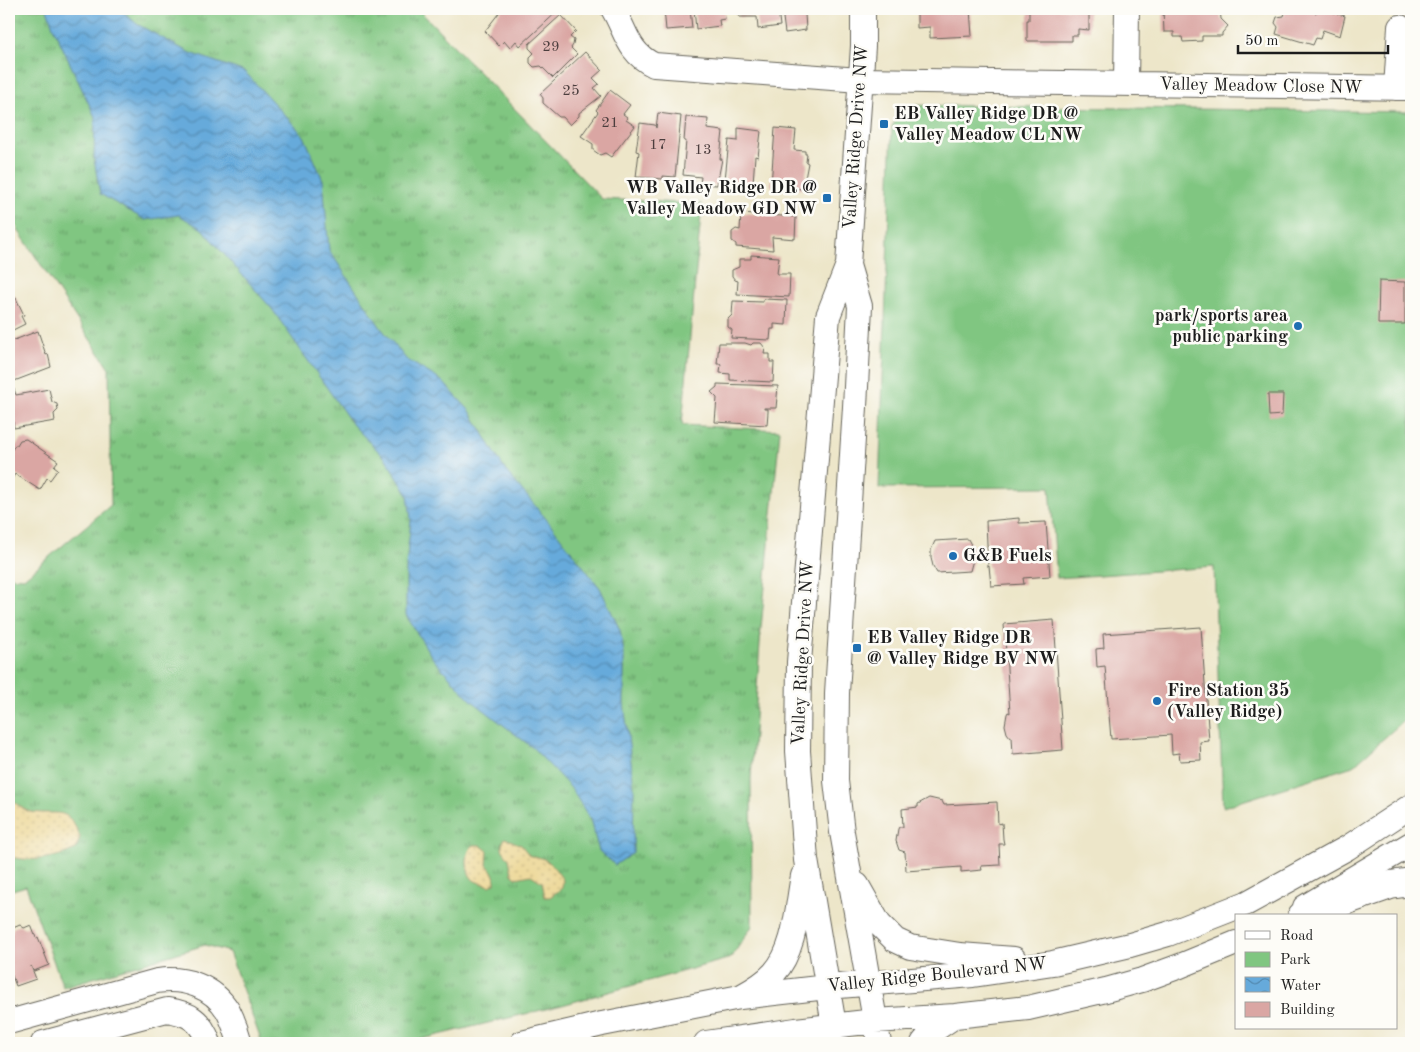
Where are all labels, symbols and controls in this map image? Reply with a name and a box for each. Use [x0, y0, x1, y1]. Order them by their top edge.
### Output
scale bar [1238, 22, 1388, 54]
text: 50 m [1245, 34, 1279, 49]
house number: 29 [542, 40, 560, 55]
street label: Valley Ridge Drive NW [841, 44, 871, 230]
street label: Valley Meadow Close NW [1159, 75, 1363, 97]
house number: 25 [562, 84, 580, 99]
place label: EB Valley Ridge DR @ Valley Meadow CL NW [894, 105, 1083, 144]
house number: 21 [601, 116, 619, 131]
marker: EB Valley Ridge DR @ Valley Meadow CL NW [878, 118, 890, 130]
house number: 17 [649, 138, 667, 153]
house number: 13 [694, 143, 712, 158]
place label: WB Valley Ridge DR @ Valley Meadow GD NW [625, 179, 818, 218]
marker: WB Valley Ridge DR @ Valley Meadow GD NW [821, 192, 833, 204]
place label: park/sports area public parking [1155, 307, 1288, 346]
marker: park/sports area public parking [1292, 320, 1304, 332]
place label: G&B Fuels [963, 547, 1052, 565]
marker: G&B Fuels [947, 550, 959, 562]
street label: Valley Ridge Drive NW [789, 560, 817, 746]
place label: EB Valley Ridge DR @ Valley Ridge BV NW [867, 629, 1058, 668]
marker: EB Valley Ridge DR @ Valley Ridge BV NW [851, 642, 863, 654]
place label: Fire Station 35 (Valley Ridge) [1167, 682, 1289, 721]
marker: Fire Station 35 (Valley Ridge) [1151, 695, 1163, 707]
legend [1235, 914, 1398, 1030]
text: Road [1280, 929, 1314, 944]
text: Park [1280, 953, 1311, 968]
street label: Valley Ridge Boulevard NW [826, 955, 1048, 995]
text: Water [1280, 979, 1321, 994]
text: Building [1280, 1003, 1335, 1018]

